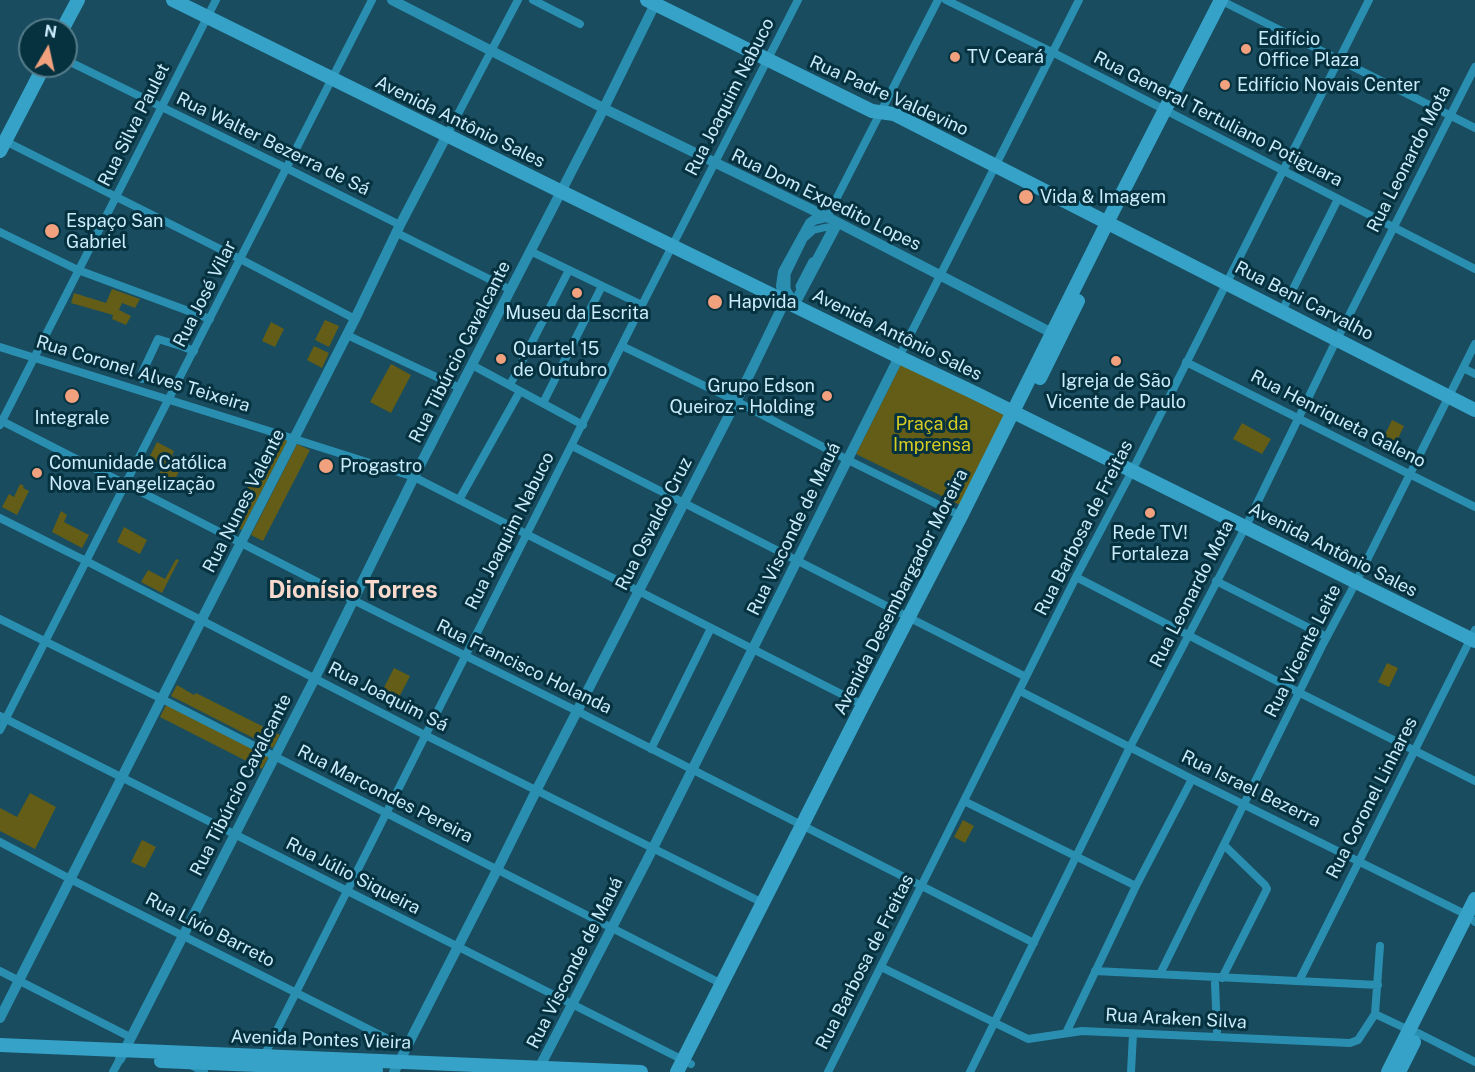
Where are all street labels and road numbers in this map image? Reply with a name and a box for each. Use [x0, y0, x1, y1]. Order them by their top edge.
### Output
street label: Rua Joaquim Nabuco [681, 15, 779, 179]
street label: Rua General Tertuliano Potiguara [1090, 47, 1346, 191]
street label: Rua Padre Valdevino [806, 51, 972, 141]
street label: Rua Silva Paulet [94, 60, 174, 190]
street label: Avenida Antônio Sales [372, 72, 548, 172]
street label: Rua Leonardo Mota [1363, 82, 1455, 236]
street label: Rua Walter Bezerra de Sá [173, 88, 373, 200]
street label: Rua Dom Expedito Lopes [728, 145, 924, 255]
street label: Rua José Vilar [169, 237, 241, 351]
street label: Rua Tibúrcio Cavalcante [405, 257, 515, 447]
street label: Rua Beni Carvalho [1231, 257, 1377, 345]
street label: Avenida Antônio Sales [809, 285, 985, 385]
street label: Rua Coronel Alves Teixeira [33, 331, 253, 417]
street label: Rua Henriqueta Galeno [1247, 365, 1429, 473]
street label: Rua Nunes Valente [198, 426, 290, 576]
street label: Rua Barbosa de Freitas [1030, 437, 1138, 619]
street label: Rua Visconde de Mauá [743, 439, 845, 619]
street label: Rua Joaquim Nabuco [461, 449, 559, 613]
street label: Rua Osvaldo Cruz [611, 454, 697, 594]
street label: Avenida Desembargador Moreira [829, 465, 973, 719]
street label: Avenida Antônio Sales [1245, 498, 1421, 602]
street label: Rua Leonardo Mota [1146, 517, 1238, 671]
street label: Rua Vicente Leite [1260, 581, 1346, 721]
street label: Rua Francisco Holanda [433, 615, 615, 719]
street label: Rua Joaquim Sá [324, 658, 452, 736]
street label: Rua Tibúrcio Cavalcante [186, 690, 296, 880]
street label: Rua Coronel Linhares [1322, 714, 1422, 882]
street label: Rua Marcondes Pereira [294, 740, 476, 848]
street label: Rua Israel Bezerra [1178, 746, 1324, 832]
street label: Rua Júlio Siqueira [282, 833, 424, 919]
street label: Rua Barbosa de Freitas [811, 871, 919, 1053]
street label: Rua Visconde de Mauá [522, 874, 628, 1052]
street label: Rua Lívio Barreto [142, 888, 278, 972]
street label: Rua Araken Silva [1105, 1005, 1247, 1033]
street label: Avenida Pontes Vieira [230, 1026, 412, 1054]

